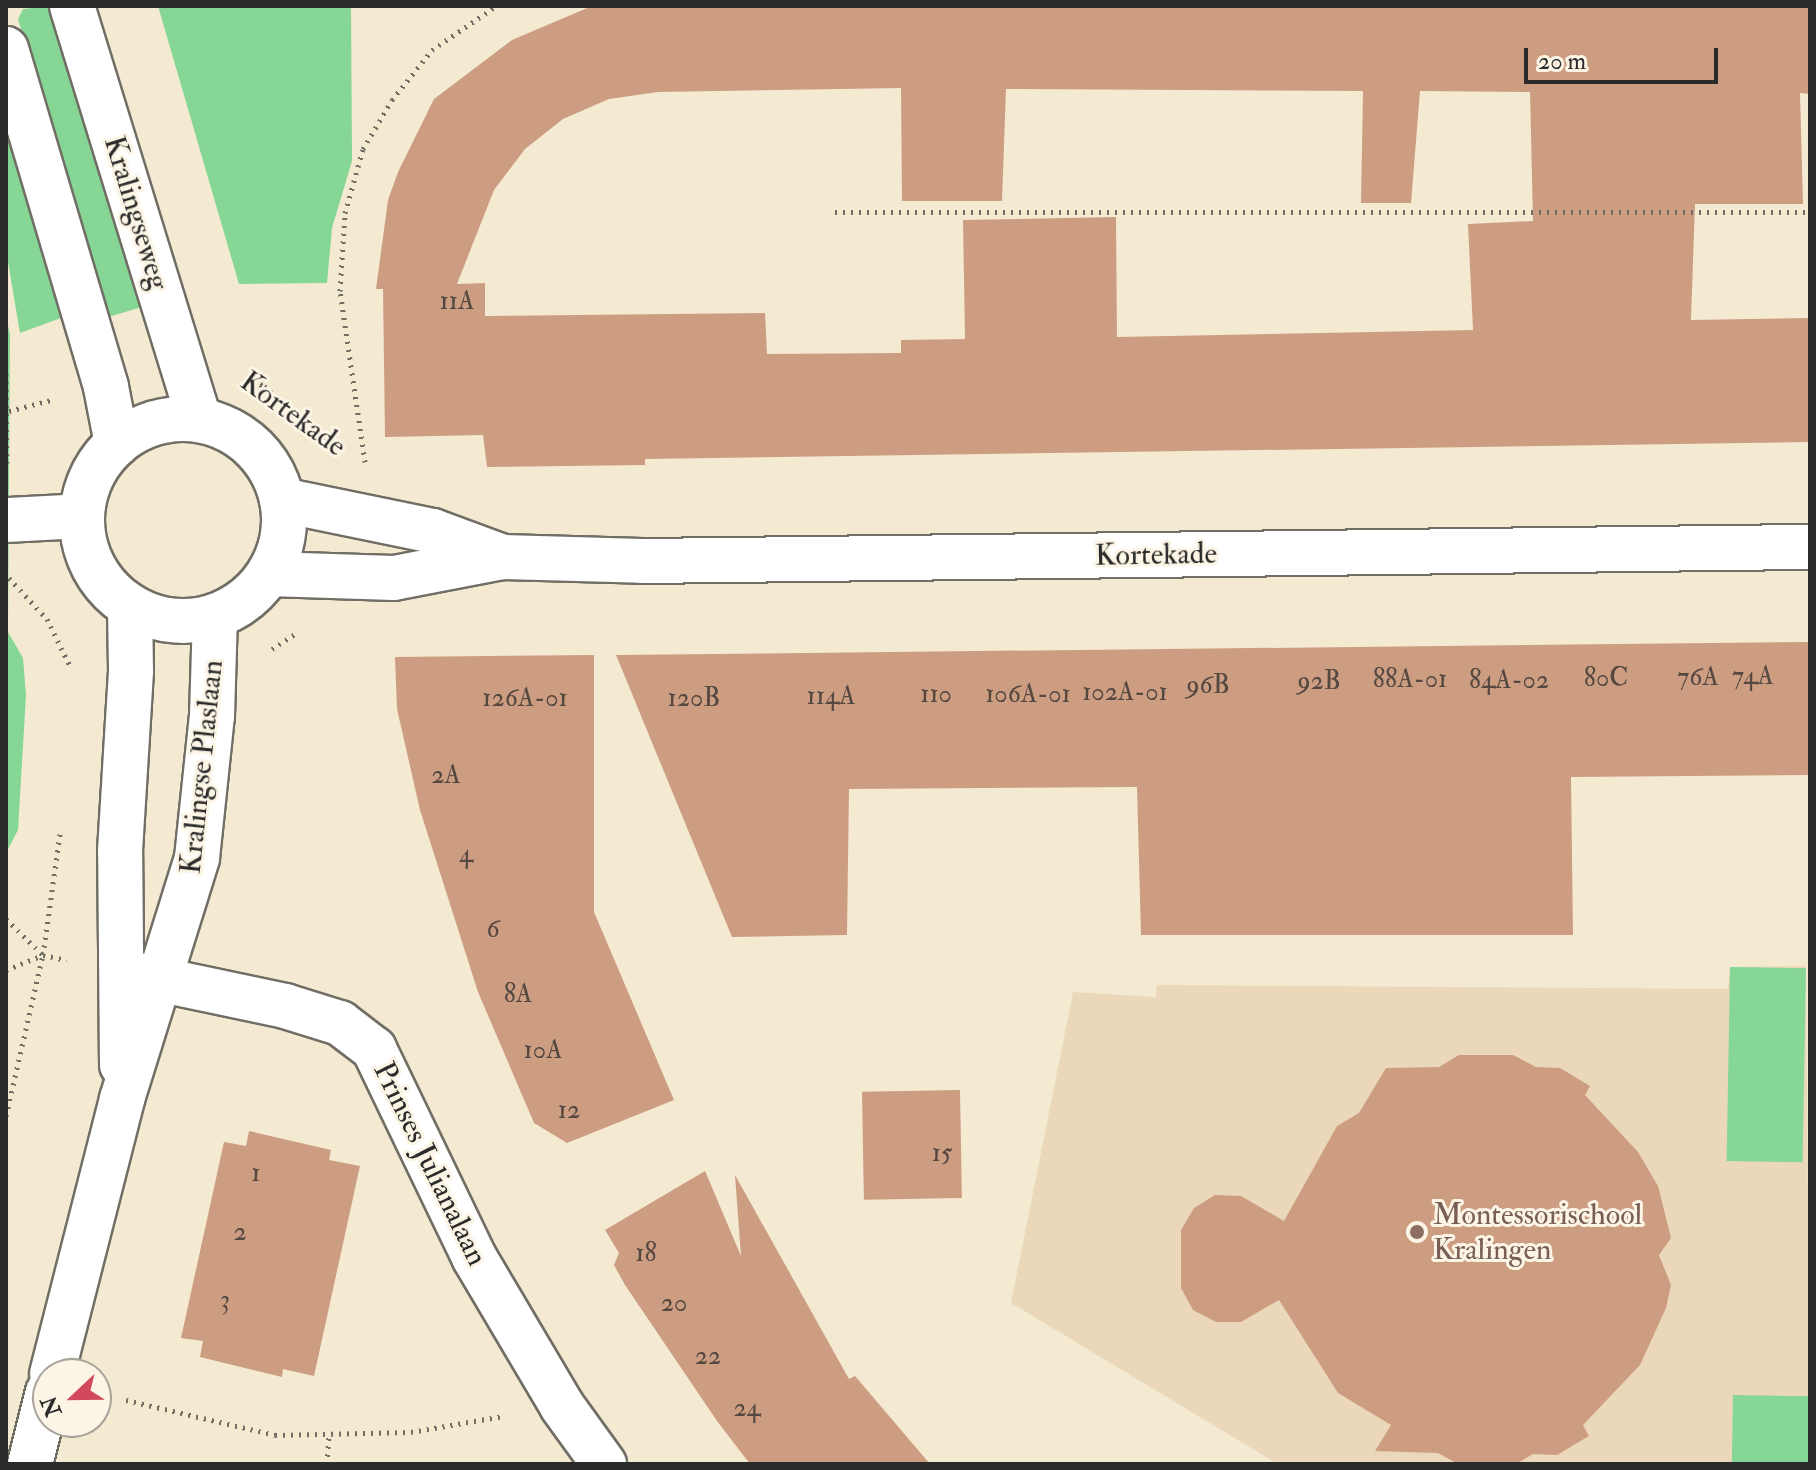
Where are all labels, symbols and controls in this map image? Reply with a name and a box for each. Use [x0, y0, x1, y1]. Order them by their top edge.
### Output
scale bar [1528, 32, 1722, 82]
text: 20 m [1538, 46, 1586, 77]
street label: Kralingseweg [96, 132, 176, 294]
house number: 11A [439, 286, 475, 318]
street label: Kortekade [233, 364, 353, 464]
street label: Kortekade [1095, 536, 1217, 574]
street label: Kralingse Plaslaan [173, 658, 231, 876]
house number: 74A [1732, 661, 1774, 693]
house number: 76A [1677, 662, 1719, 694]
house number: 80C [1584, 663, 1628, 695]
house number: 88A-01 [1373, 664, 1447, 696]
house number: 84A-02 [1469, 665, 1549, 697]
house number: 92B [1297, 666, 1341, 698]
house number: 96B [1186, 670, 1230, 702]
house number: 102A-01 [1082, 677, 1168, 709]
house number: 110 [920, 679, 952, 711]
house number: 106A-01 [985, 679, 1071, 711]
house number: 114A [806, 681, 856, 713]
house number: 126A-01 [482, 683, 568, 715]
house number: 120B [668, 683, 720, 715]
house number: 2A [431, 760, 461, 792]
house number: 4 [459, 839, 473, 871]
house number: 6 [486, 914, 500, 946]
house number: 8A [504, 979, 532, 1011]
house number: 10A [524, 1035, 562, 1067]
street label: Prinses Julianalaan [365, 1056, 495, 1272]
house number: 12 [558, 1095, 580, 1127]
house number: 15 [932, 1138, 952, 1170]
house number: 1 [251, 1158, 261, 1190]
place label: Montessorischool Kralingen [1433, 1197, 1642, 1268]
house number: 2 [233, 1217, 247, 1249]
marker: Montessorischool Kralingen [1408, 1223, 1426, 1241]
house number: 18 [635, 1238, 657, 1270]
house number: 3 [220, 1285, 230, 1317]
house number: 20 [661, 1288, 687, 1320]
house number: 22 [695, 1341, 721, 1373]
north arrow [32, 1358, 112, 1438]
text: N [35, 1392, 68, 1421]
house number: 24 [733, 1393, 761, 1425]

